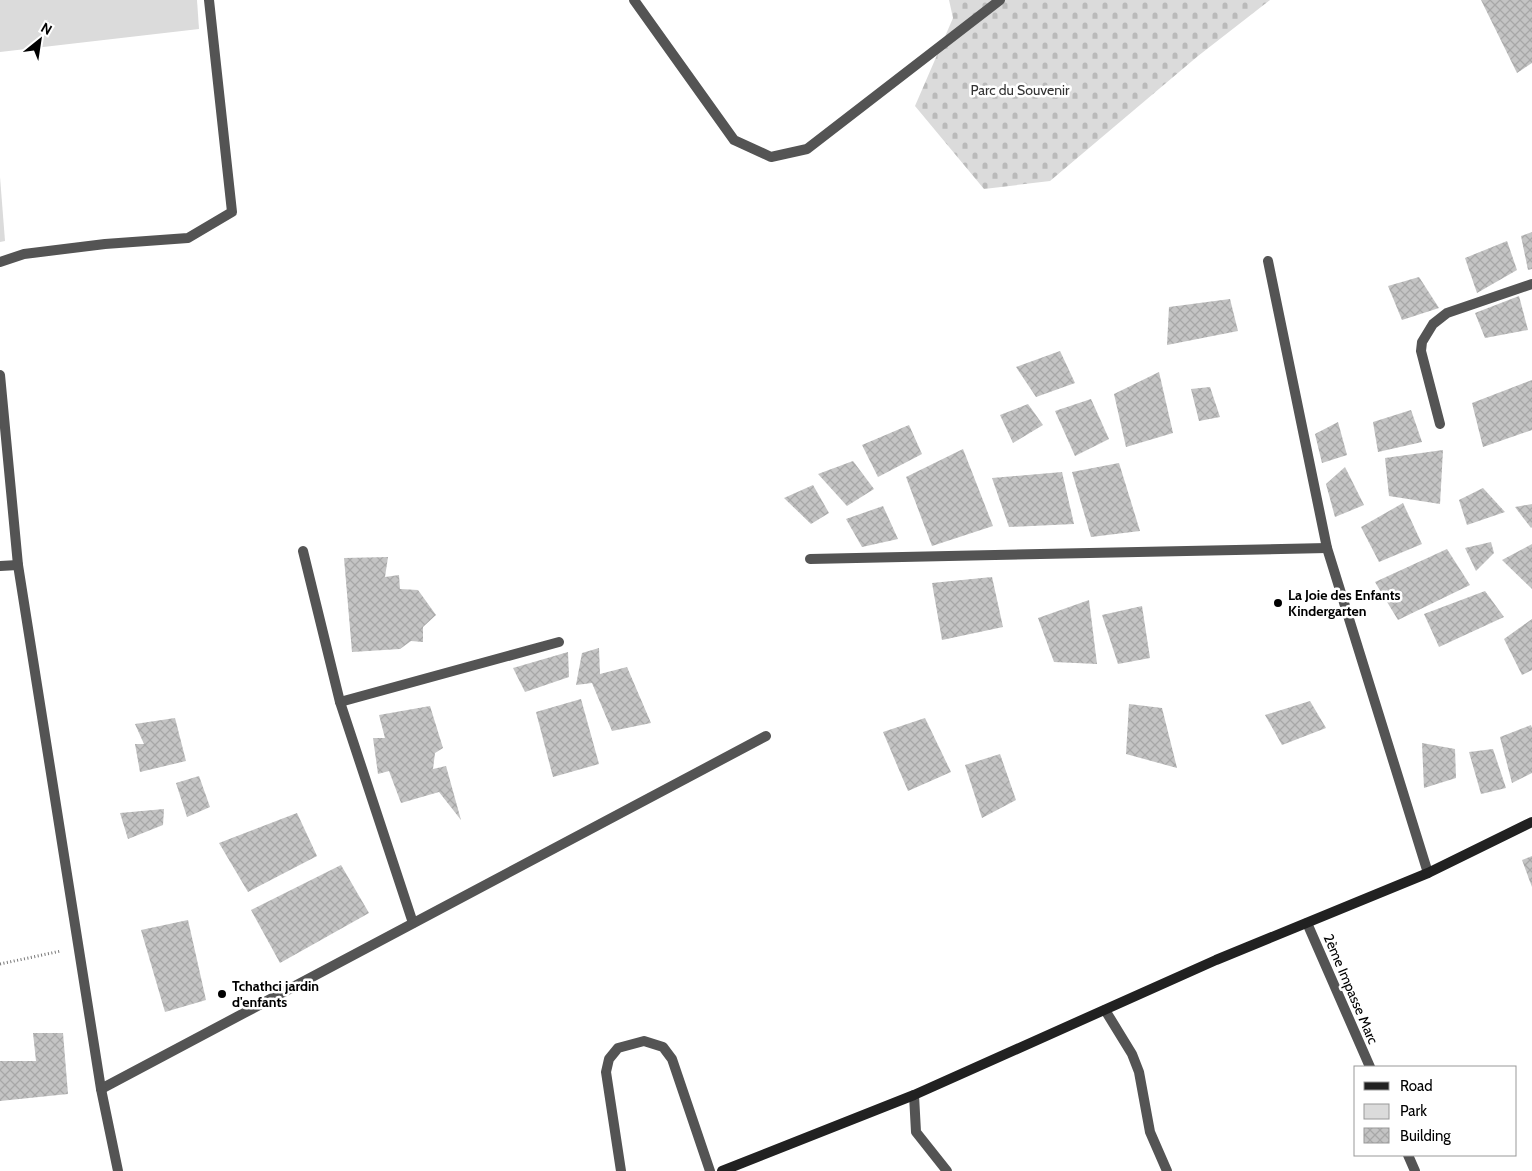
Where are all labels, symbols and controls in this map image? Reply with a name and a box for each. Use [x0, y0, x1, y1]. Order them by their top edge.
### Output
north arrow [15, 15, 65, 65]
text: N [38, 18, 55, 39]
park label: Parc du Souvenir [971, 81, 1070, 99]
place label: La Joie des Enfants Kindergarten [1288, 586, 1401, 620]
marker: La Joie des Enfants Kindergarten [1272, 597, 1284, 609]
street label: 2ème Impasse Marc [1320, 931, 1382, 1047]
place label: Tchathci jardin d'enfants [232, 977, 319, 1011]
marker: Tchathci jardin d'enfants [216, 988, 228, 1000]
legend [1354, 1066, 1517, 1156]
text: Road [1400, 1077, 1433, 1095]
text: Park [1400, 1102, 1427, 1120]
text: Building [1400, 1127, 1451, 1145]

